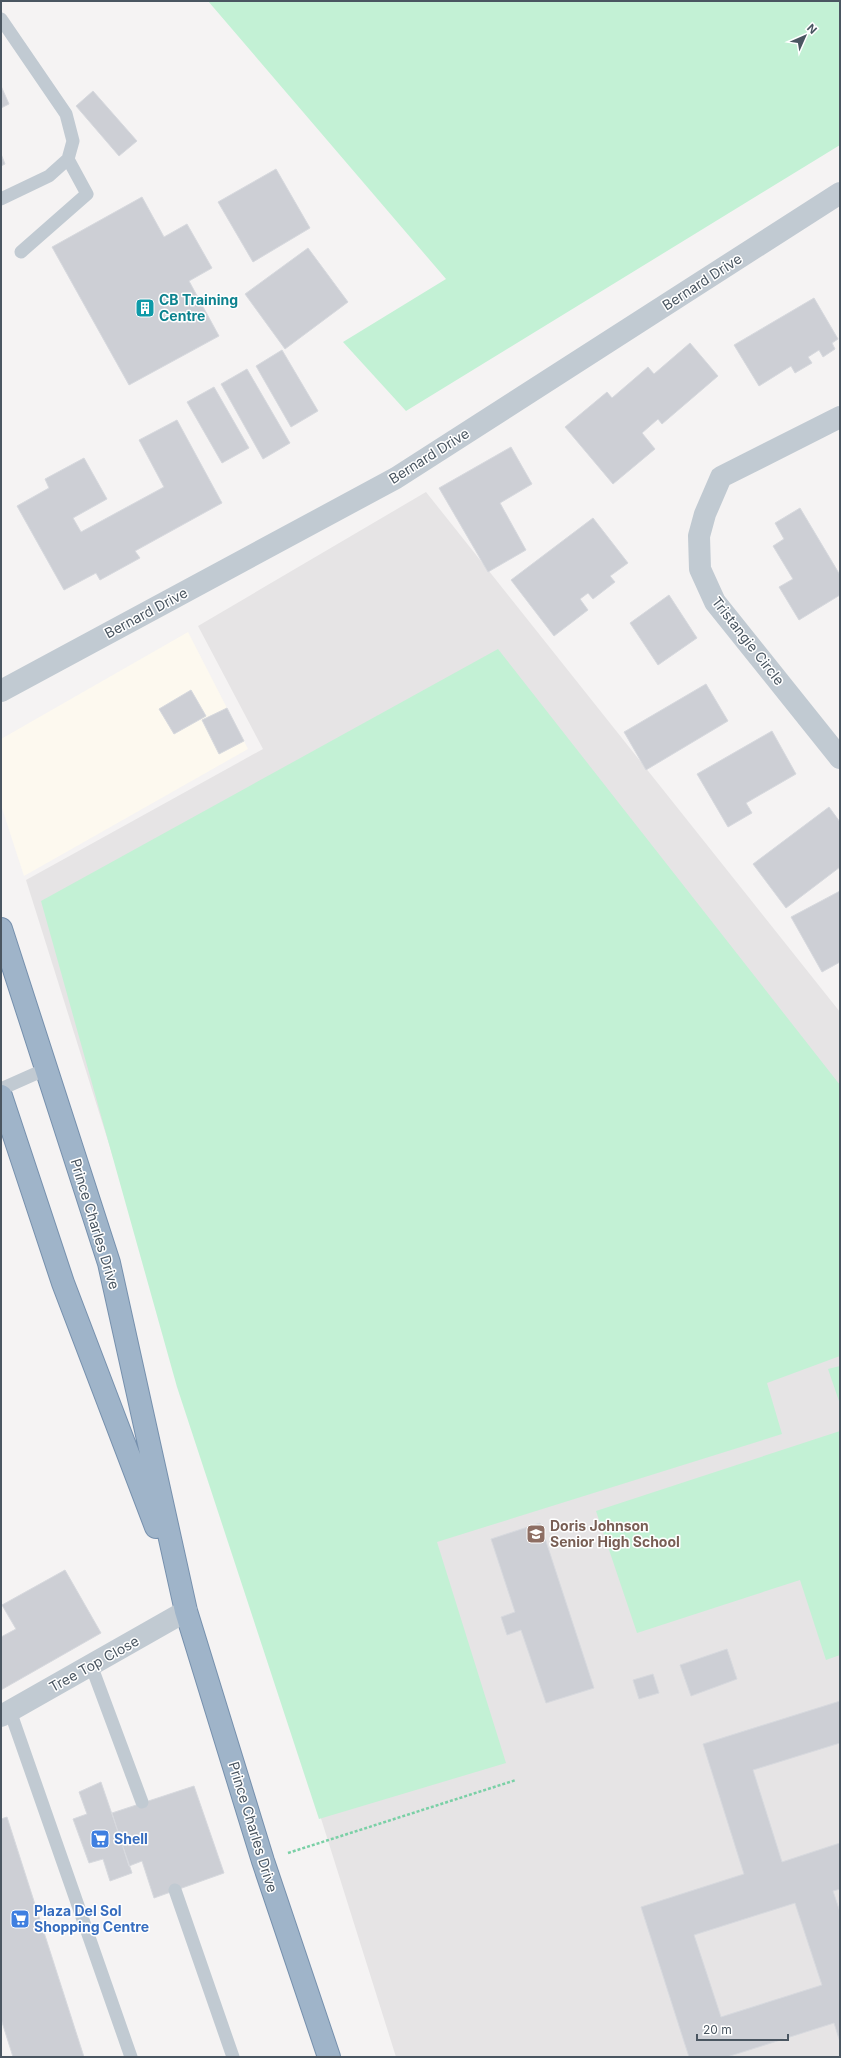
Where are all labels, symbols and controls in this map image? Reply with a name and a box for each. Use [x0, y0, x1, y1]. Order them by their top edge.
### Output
north arrow [785, 16, 825, 56]
text: N [804, 21, 820, 37]
street label: Bernard Drive [659, 250, 745, 314]
place label: CB Training Centre [159, 291, 238, 324]
building icon: CB Training Centre [134, 297, 156, 319]
street label: Bernard Drive [386, 424, 472, 487]
street label: Bernard Drive [101, 584, 190, 641]
street label: Tristangie Circle [709, 593, 788, 688]
street label: Prince Charles Drive [68, 1156, 123, 1291]
place label: Doris Johnson Senior High School [550, 1517, 680, 1550]
school or university icon: Doris Johnson Senior High School [525, 1523, 547, 1545]
street label: Tree Top Close [46, 1632, 142, 1695]
street label: Prince Charles Drive [226, 1759, 281, 1894]
supermarket icon: Shell [89, 1828, 111, 1850]
place label: Shell [114, 1830, 148, 1847]
place label: Plaza Del Sol Shopping Centre [34, 1902, 149, 1935]
supermarket icon: Plaza Del Sol Shopping Centre [9, 1908, 31, 1930]
scale bar [697, 2016, 788, 2042]
text: 20 m [703, 2022, 732, 2037]

